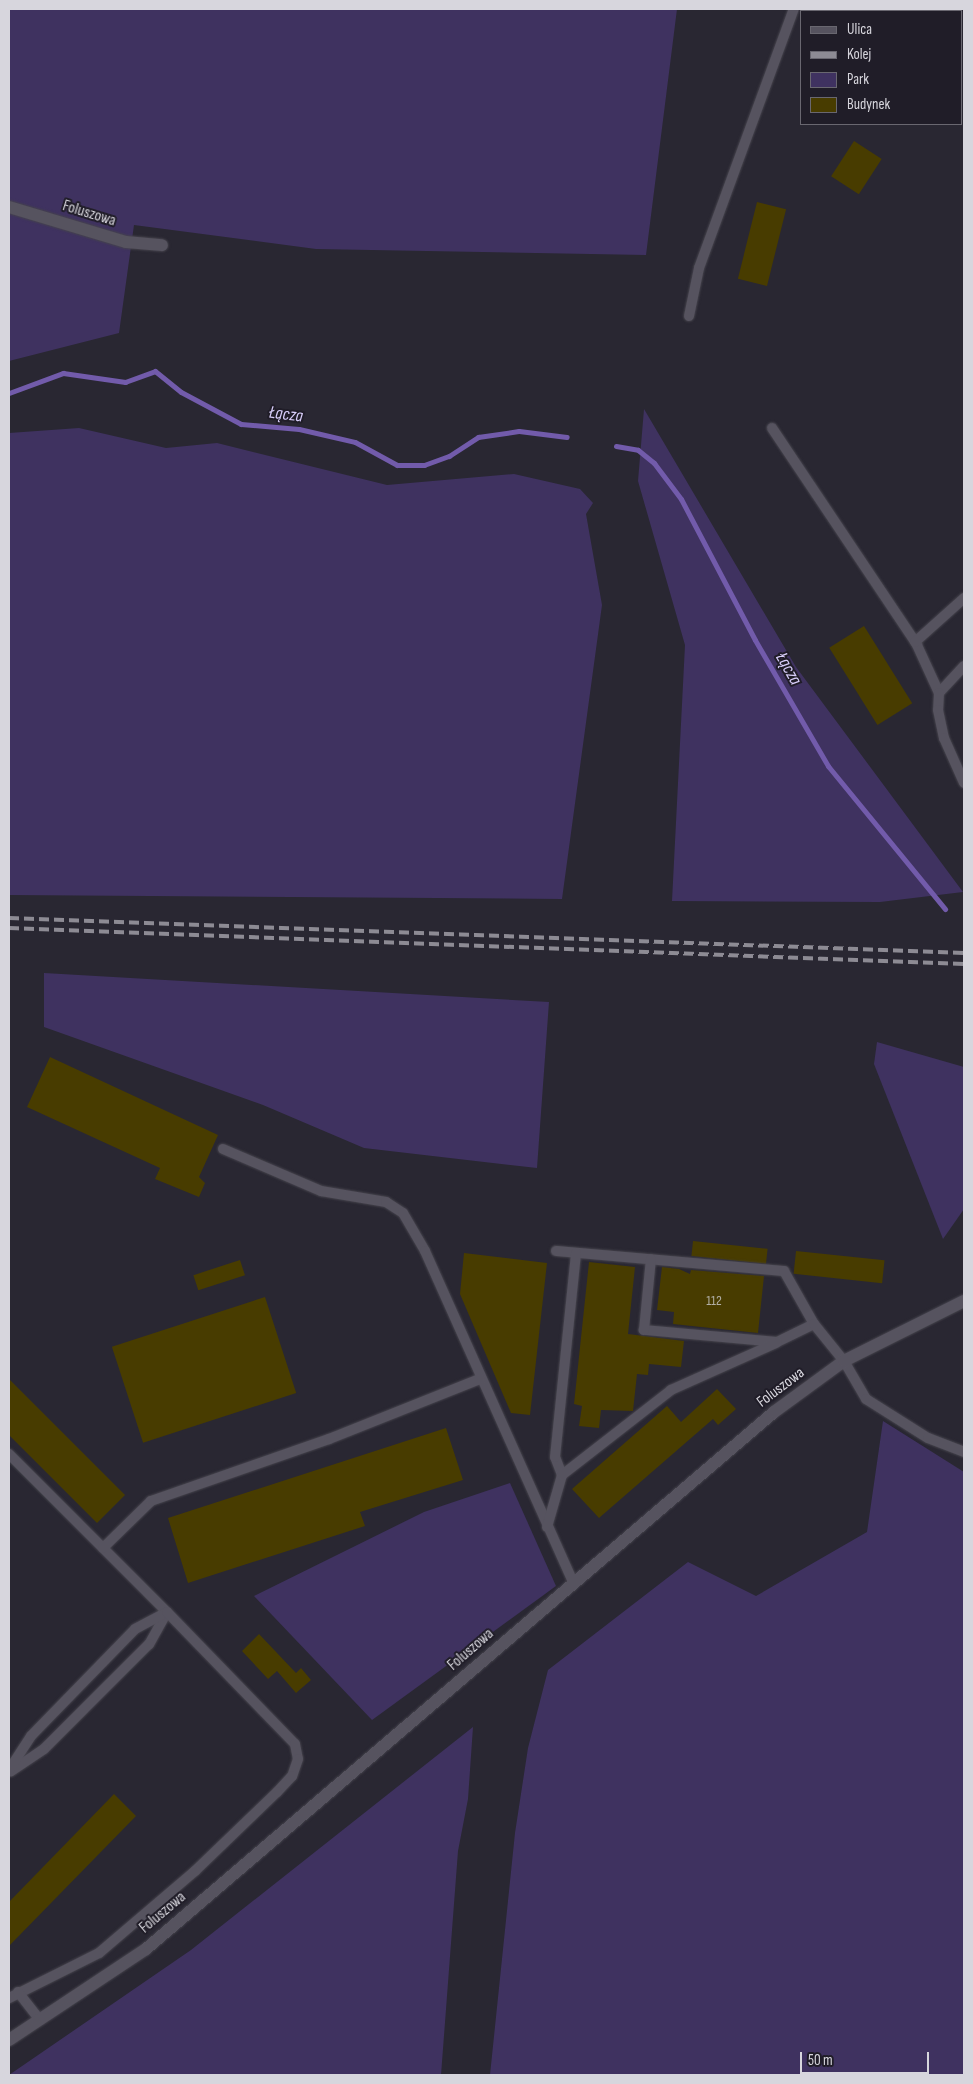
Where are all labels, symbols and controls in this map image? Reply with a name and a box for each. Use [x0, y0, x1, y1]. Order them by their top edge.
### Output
legend [800, 10, 963, 125]
text: Ulica [847, 20, 872, 39]
text: Kolej [847, 45, 871, 64]
text: Park [847, 70, 869, 89]
text: Budynek [847, 95, 890, 114]
street label: Foluszowa [60, 197, 118, 231]
water label: Łącza [268, 402, 304, 428]
water label: Łącza [770, 649, 806, 689]
house number: 112 [706, 1293, 722, 1309]
street label: Foluszowa [753, 1364, 809, 1412]
street label: Foluszowa [444, 1625, 498, 1675]
street label: Foluszowa [136, 1888, 190, 1938]
scale bar [803, 2042, 932, 2074]
text: 50 m [808, 2051, 833, 2070]

